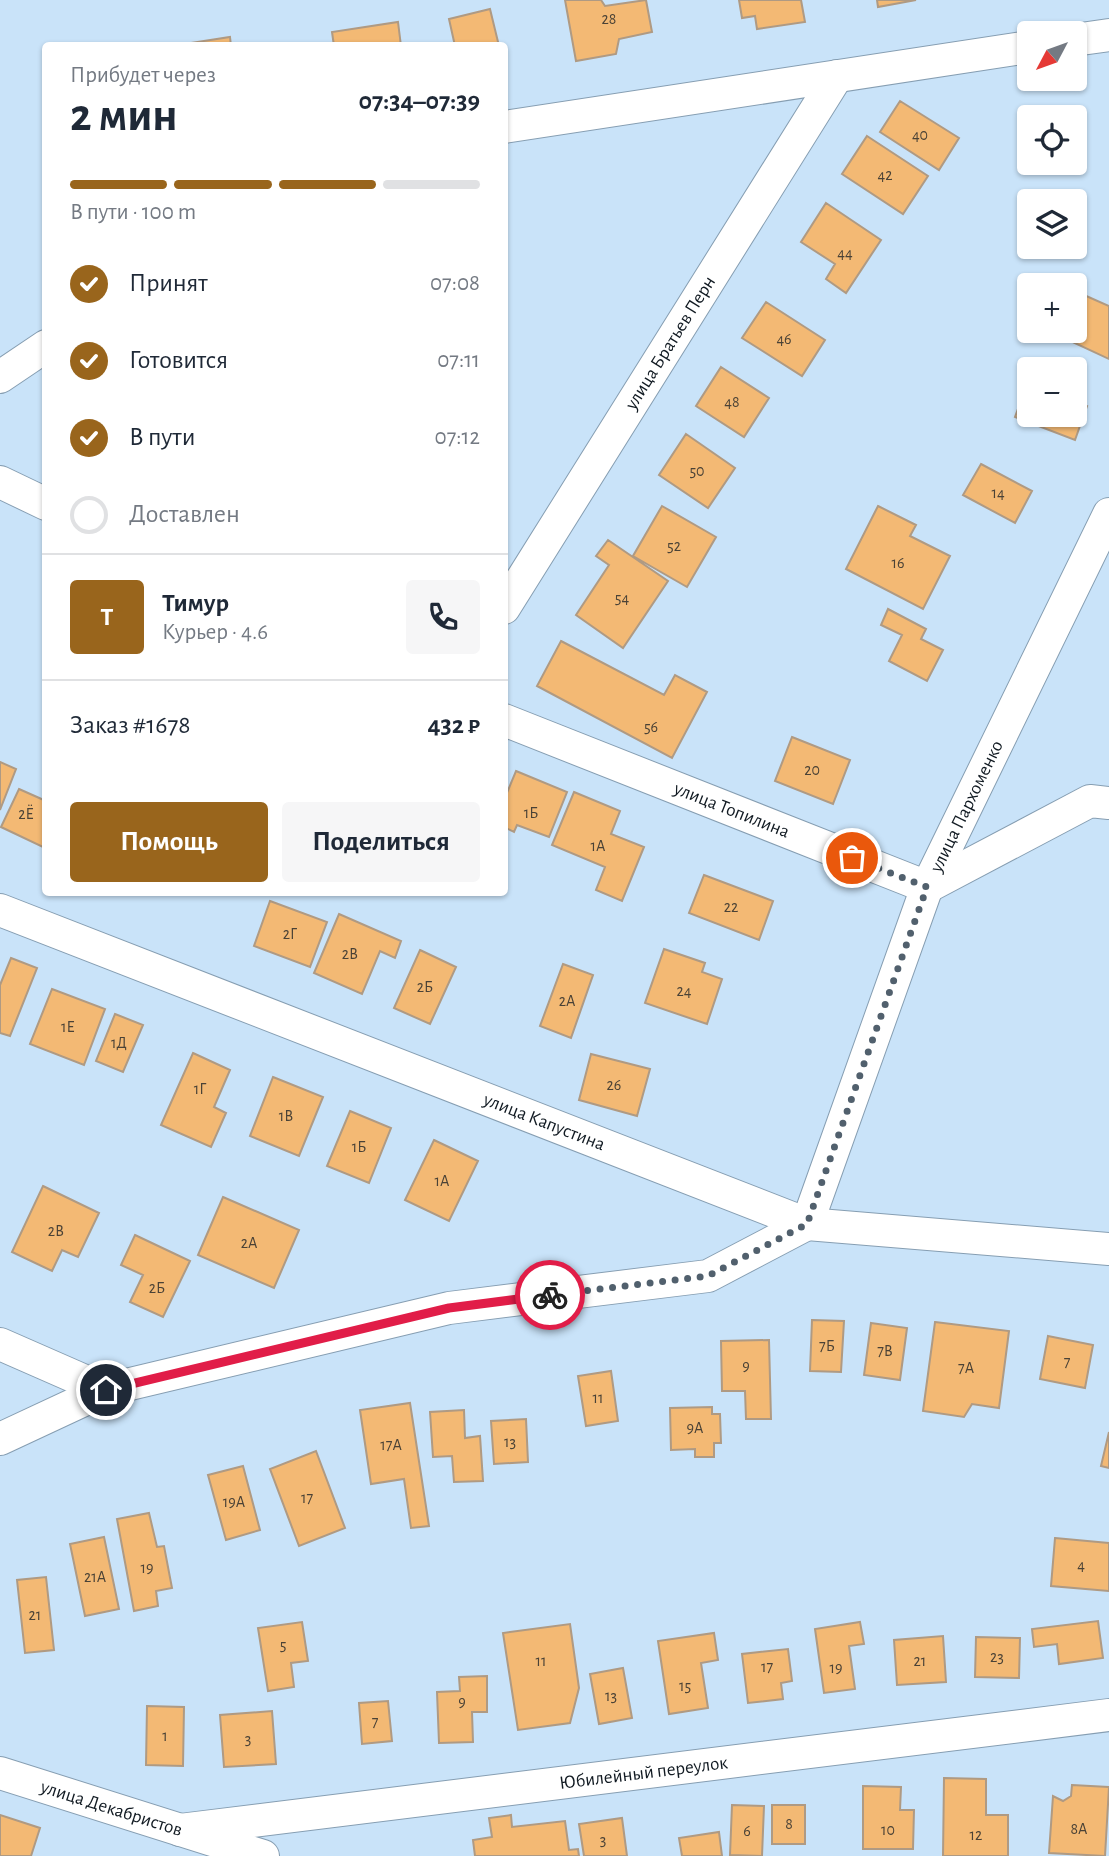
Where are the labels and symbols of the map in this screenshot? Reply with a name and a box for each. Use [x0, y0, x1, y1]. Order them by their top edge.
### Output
house number: 28 [602, 11, 616, 27]
north arrow [1017, 21, 1087, 91]
house number: 40 [912, 127, 928, 143]
house number: 42 [878, 167, 892, 183]
house number: 44 [837, 245, 853, 261]
street label: улица Братьев Перн [621, 273, 719, 414]
house number: 46 [776, 331, 792, 347]
house number: 48 [724, 394, 740, 410]
house number: 50 [689, 463, 705, 479]
house number: 14 [991, 485, 1005, 501]
house number: 52 [667, 538, 681, 554]
house number: 16 [891, 555, 905, 571]
house number: 54 [615, 590, 629, 606]
house number: 56 [644, 719, 658, 735]
street label: улица Пархоменко [926, 737, 1007, 876]
house number: 20 [804, 762, 820, 778]
street label: улица Топилина [671, 778, 793, 841]
house number: 2Ё [18, 804, 34, 822]
house number: 1Б [524, 805, 538, 821]
pin [822, 828, 882, 888]
house number: 1А [591, 838, 606, 854]
house number: 22 [724, 899, 738, 915]
house number: 2Г [283, 926, 298, 942]
house number: 2В [342, 946, 358, 962]
house number: 2Б [417, 979, 433, 995]
house number: 24 [677, 983, 692, 999]
house number: 2А [559, 993, 576, 1009]
house number: 1Е [61, 1019, 75, 1035]
house number: 1Д [111, 1035, 127, 1051]
house number: 26 [607, 1077, 621, 1093]
house number: 1Г [194, 1081, 207, 1097]
street label: улица Капустина [480, 1089, 608, 1154]
house number: 1В [279, 1108, 293, 1124]
house number: 1Б [352, 1139, 366, 1155]
house number: 1А [435, 1173, 450, 1189]
house number: 2В [48, 1223, 64, 1239]
house number: 2А [241, 1235, 258, 1251]
courier [515, 1260, 585, 1330]
house number: 2Б [149, 1280, 165, 1296]
house number: 7Б [819, 1338, 835, 1354]
house number: 7В [877, 1343, 893, 1359]
house number: 7 [1064, 1354, 1071, 1370]
house number: 9 [742, 1358, 750, 1374]
pin [76, 1360, 136, 1420]
house number: 7А [958, 1360, 975, 1376]
house number: 11 [592, 1390, 604, 1406]
house number: 9А [687, 1420, 704, 1436]
house number: 13 [504, 1434, 516, 1450]
house number: 17А [380, 1437, 402, 1453]
house number: 17 [301, 1490, 313, 1506]
house number: 19А [223, 1494, 246, 1510]
house number: 4 [1077, 1557, 1085, 1573]
house number: 19 [140, 1560, 154, 1576]
house number: 21А [84, 1569, 107, 1585]
house number: 21 [29, 1607, 41, 1623]
house number: 5 [280, 1637, 286, 1653]
house number: 23 [990, 1649, 1004, 1665]
house number: 11 [535, 1653, 547, 1669]
house number: 21 [914, 1653, 926, 1669]
house number: 17 [761, 1659, 773, 1675]
house number: 19 [829, 1660, 843, 1676]
house number: 15 [679, 1678, 691, 1694]
house number: 13 [605, 1688, 617, 1704]
house number: 9 [458, 1694, 466, 1710]
house number: 7 [372, 1714, 379, 1730]
house number: 1 [162, 1728, 168, 1744]
house number: 3 [245, 1731, 251, 1747]
street label: Юбилейный переулок [558, 1753, 729, 1792]
street label: улица Декабристов [37, 1777, 185, 1840]
house number: 8 [785, 1816, 793, 1832]
house number: 8А [1071, 1821, 1088, 1837]
house number: 10 [881, 1822, 895, 1838]
house number: 6 [743, 1823, 751, 1839]
house number: 12 [970, 1827, 982, 1843]
house number: 3 [600, 1832, 606, 1848]

